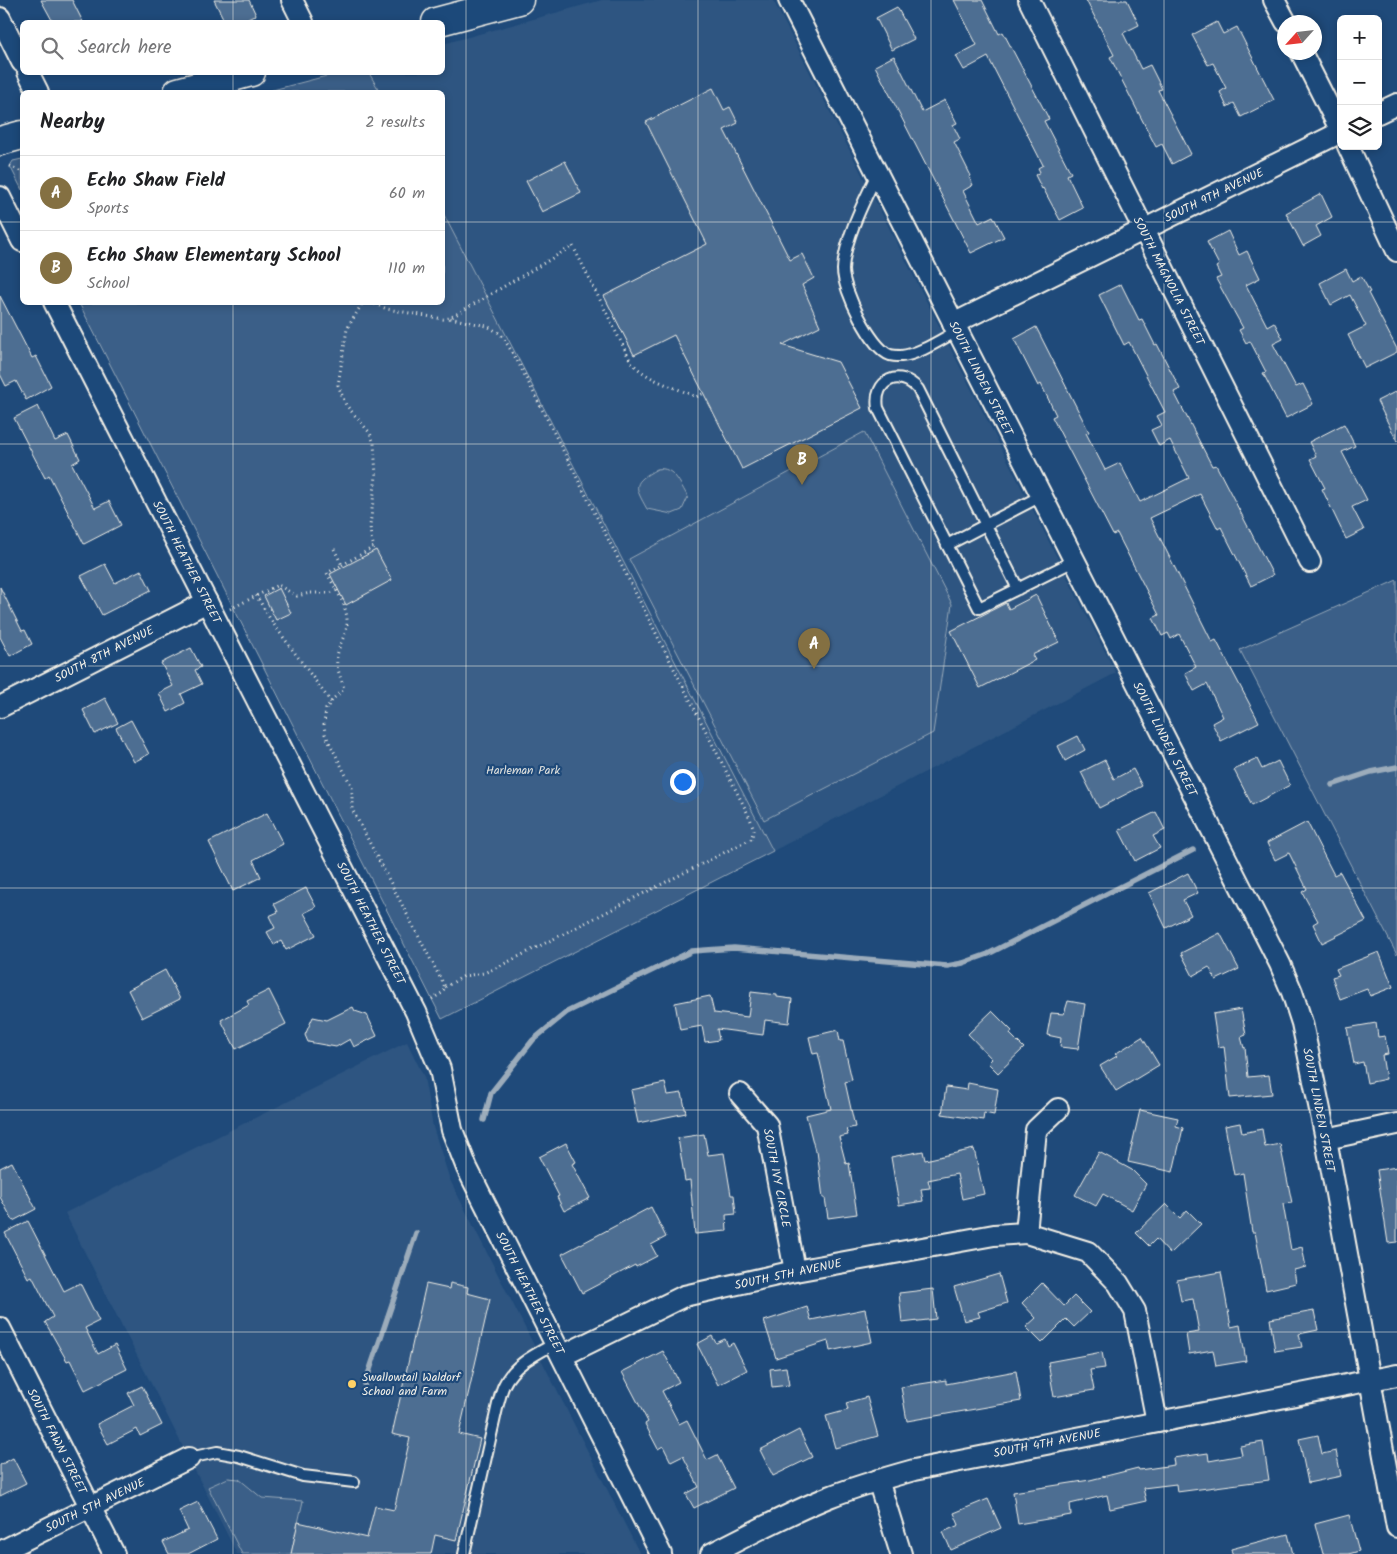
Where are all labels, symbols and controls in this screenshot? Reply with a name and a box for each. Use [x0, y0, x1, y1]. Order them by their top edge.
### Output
north arrow [1277, 15, 1322, 60]
map controls [1337, 15, 1382, 150]
button: + [1337, 15, 1382, 60]
search box [20, 20, 445, 75]
text: Search here [78, 33, 172, 63]
icon: search [38, 34, 66, 62]
button: − [1337, 60, 1382, 105]
button: layers [1337, 105, 1382, 150]
text: Nearby [40, 106, 105, 139]
text: 2 results [365, 110, 425, 135]
street label: SOUTH 9TH AVENUE [1161, 163, 1268, 228]
text: Echo Shaw Field [87, 166, 225, 196]
text: A [51, 181, 61, 206]
text: 60 m [389, 181, 425, 206]
text: Sports [87, 196, 129, 221]
street label: SOUTH MAGNOLIA STREET [1128, 213, 1210, 350]
text: Echo Shaw Elementary School [87, 241, 340, 271]
text: B [51, 256, 61, 281]
text: 110 m [388, 256, 425, 281]
text: School [87, 271, 130, 296]
street label: SOUTH LINDEN STREET [943, 318, 1018, 440]
pin: B [786, 444, 818, 485]
street label: SOUTH HEATHER STREET [147, 497, 227, 629]
street label: SOUTH 8TH AVENUE [51, 621, 158, 688]
pin: A [798, 628, 830, 669]
street label: SOUTH LINDEN STREET [1127, 679, 1202, 801]
park label: Harleman Park [486, 761, 560, 780]
your location [670, 769, 696, 795]
street label: SOUTH HEATHER STREET [331, 858, 411, 990]
street label: SOUTH LINDEN STREET [1297, 1046, 1340, 1176]
street label: SOUTH IVY CIRCLE [758, 1127, 796, 1230]
street label: SOUTH HEATHER STREET [490, 1228, 570, 1360]
street label: SOUTH 5TH AVENUE [733, 1254, 844, 1295]
place label: Swallowtail Waldorf School and Farm [362, 1368, 462, 1401]
marker: Swallowtail Waldorf School and Farm [346, 1378, 358, 1390]
street label: SOUTH FAWN STREET [22, 1385, 92, 1499]
street label: SOUTH 4TH AVENUE [992, 1424, 1103, 1463]
street label: SOUTH 5TH AVENUE [42, 1473, 149, 1538]

